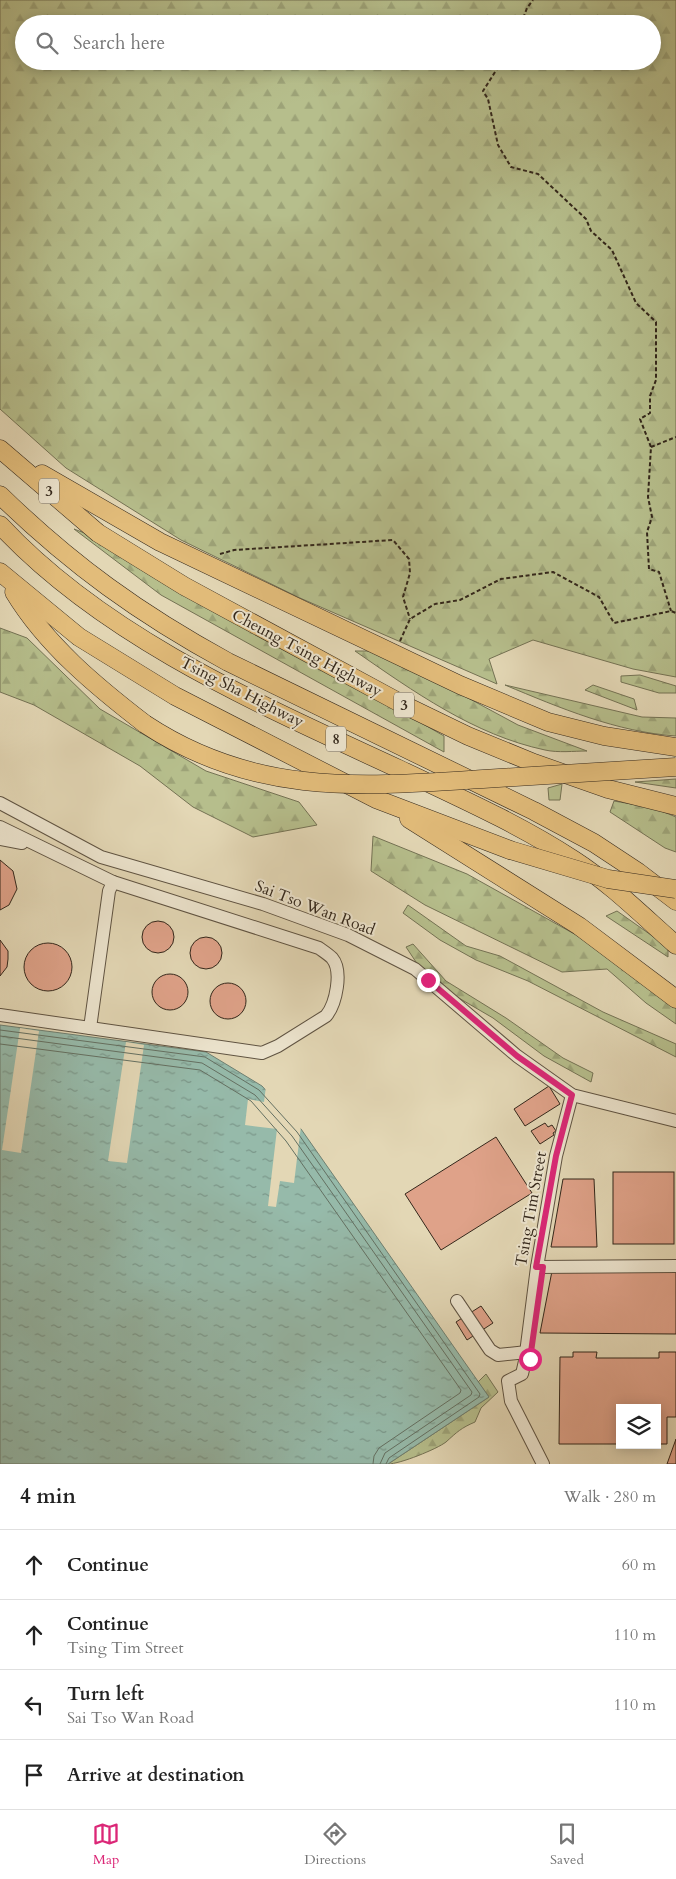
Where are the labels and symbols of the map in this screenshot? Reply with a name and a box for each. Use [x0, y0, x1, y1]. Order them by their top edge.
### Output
road number: 3 [39, 478, 59, 504]
street label: Cheung Tsing Highway [228, 604, 386, 702]
street label: Tsing Sha Highway [177, 651, 308, 733]
road number: 3 [394, 692, 414, 718]
road number: 8 [326, 726, 346, 752]
street label: Sai Tso Wan Road [252, 875, 379, 941]
route end [417, 969, 440, 992]
street label: Tsing Tim Street [510, 1150, 552, 1268]
route start [519, 1348, 542, 1371]

